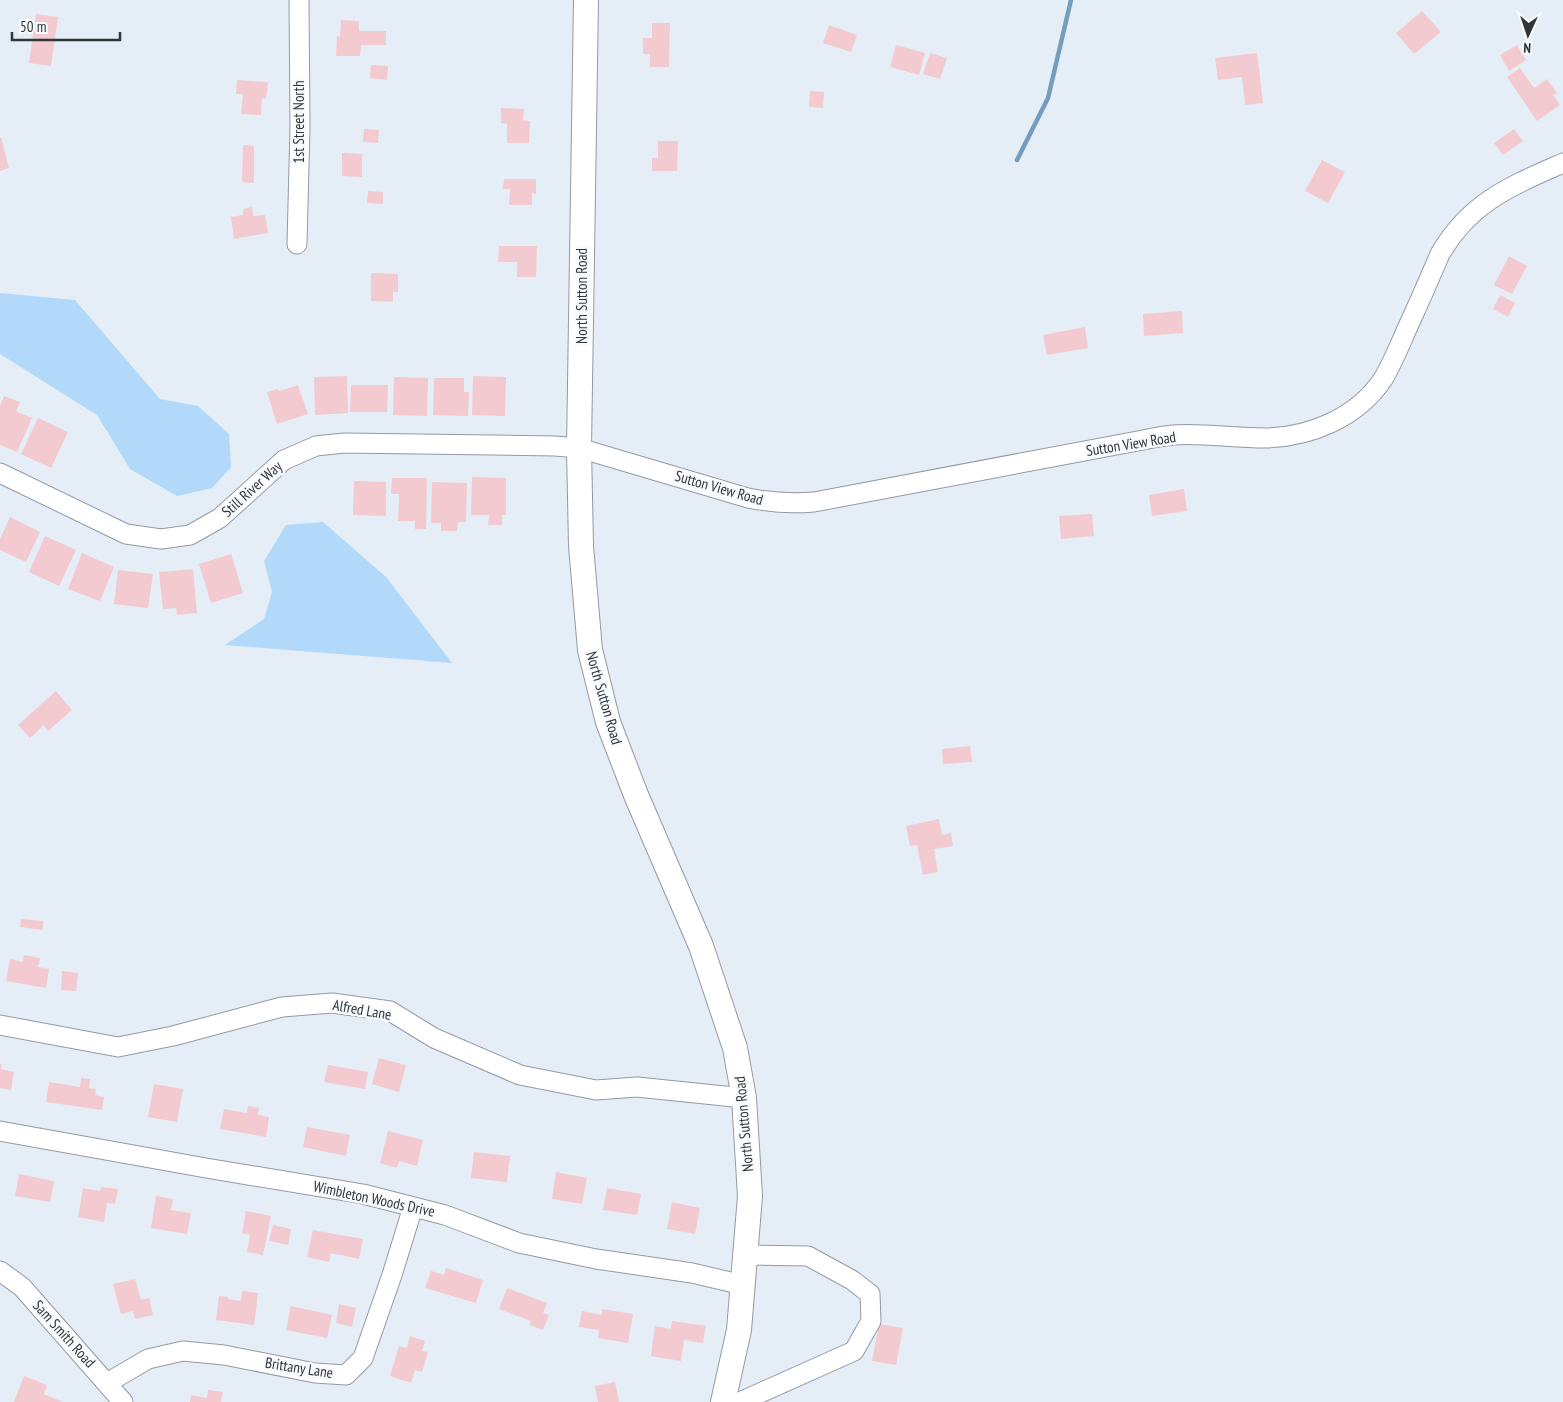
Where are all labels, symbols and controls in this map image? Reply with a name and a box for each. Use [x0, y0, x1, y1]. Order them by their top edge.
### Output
scale bar [12, 10, 120, 42]
north arrow [1503, 10, 1553, 60]
text: 50 m [20, 17, 46, 36]
text: N [1523, 39, 1532, 57]
street label: 1st Street North [289, 80, 308, 164]
street label: North Sutton Road [572, 248, 591, 344]
street label: Sutton View Road [1085, 427, 1177, 460]
street label: Still River Way [218, 456, 286, 521]
street label: Sutton View Road [673, 466, 765, 509]
street label: North Sutton Road [582, 649, 627, 747]
street label: Alfred Lane [331, 995, 393, 1024]
street label: North Sutton Road [730, 1075, 757, 1173]
street label: Wimbleton Woods Drive [312, 1176, 437, 1221]
street label: Sam Smith Road [29, 1296, 100, 1371]
street label: Brittany Lane [264, 1353, 334, 1382]

